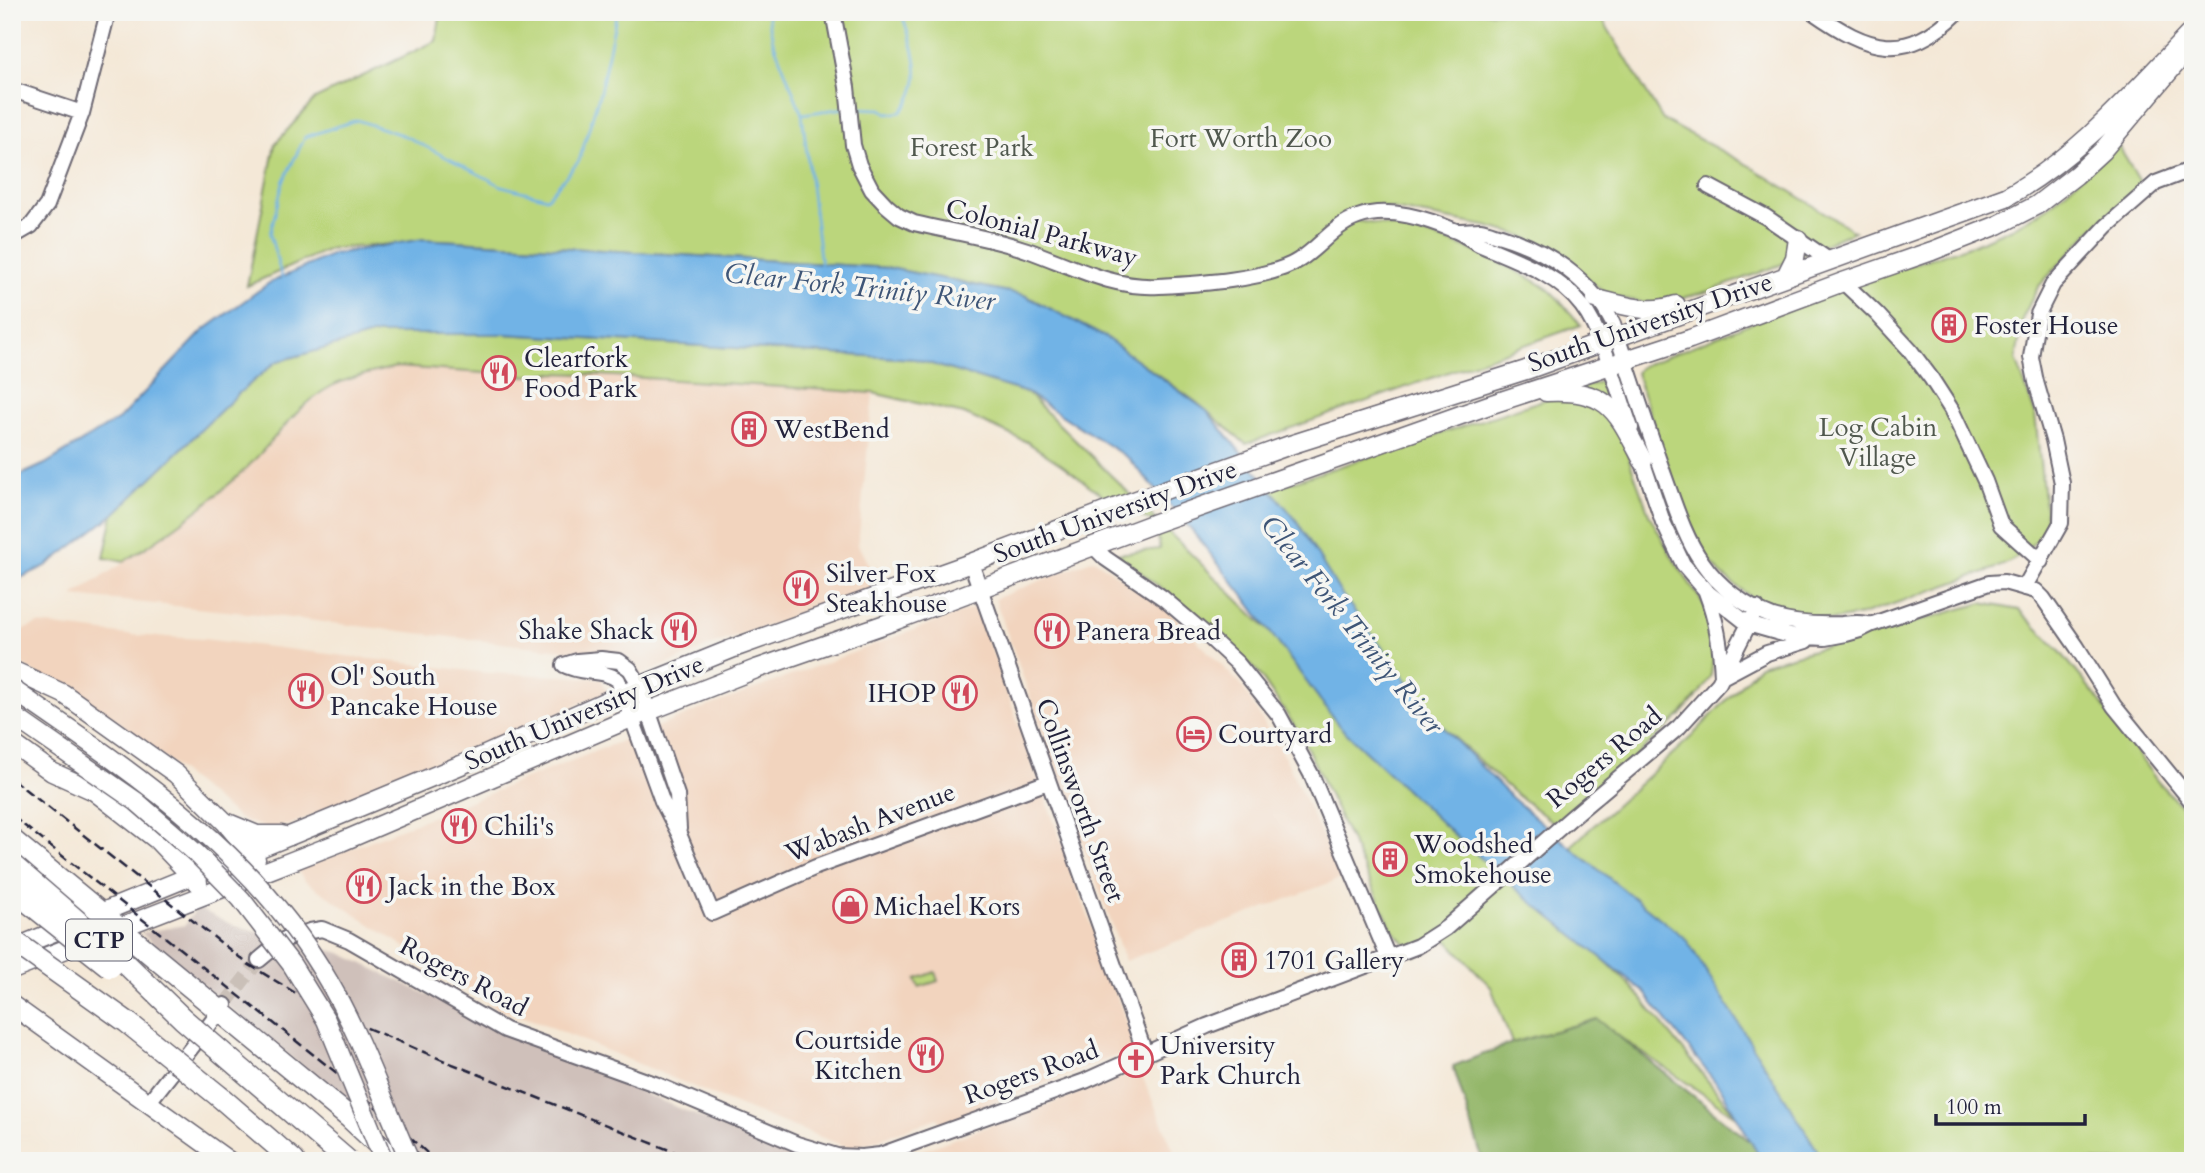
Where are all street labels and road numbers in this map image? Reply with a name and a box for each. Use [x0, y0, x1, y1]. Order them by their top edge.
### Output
street label: Colonial Parkway [942, 190, 1142, 275]
street label: South University Drive [1523, 264, 1777, 381]
street label: South University Drive [989, 451, 1242, 572]
street label: South University Drive [459, 646, 709, 779]
street label: Collinsworth Street [1027, 693, 1134, 907]
street label: Rogers Road [1539, 699, 1670, 816]
street label: Wabash Avenue [779, 774, 960, 871]
road number: CTP [66, 920, 132, 960]
street label: Rogers Road [393, 928, 534, 1025]
street label: Rogers Road [959, 1032, 1103, 1113]

